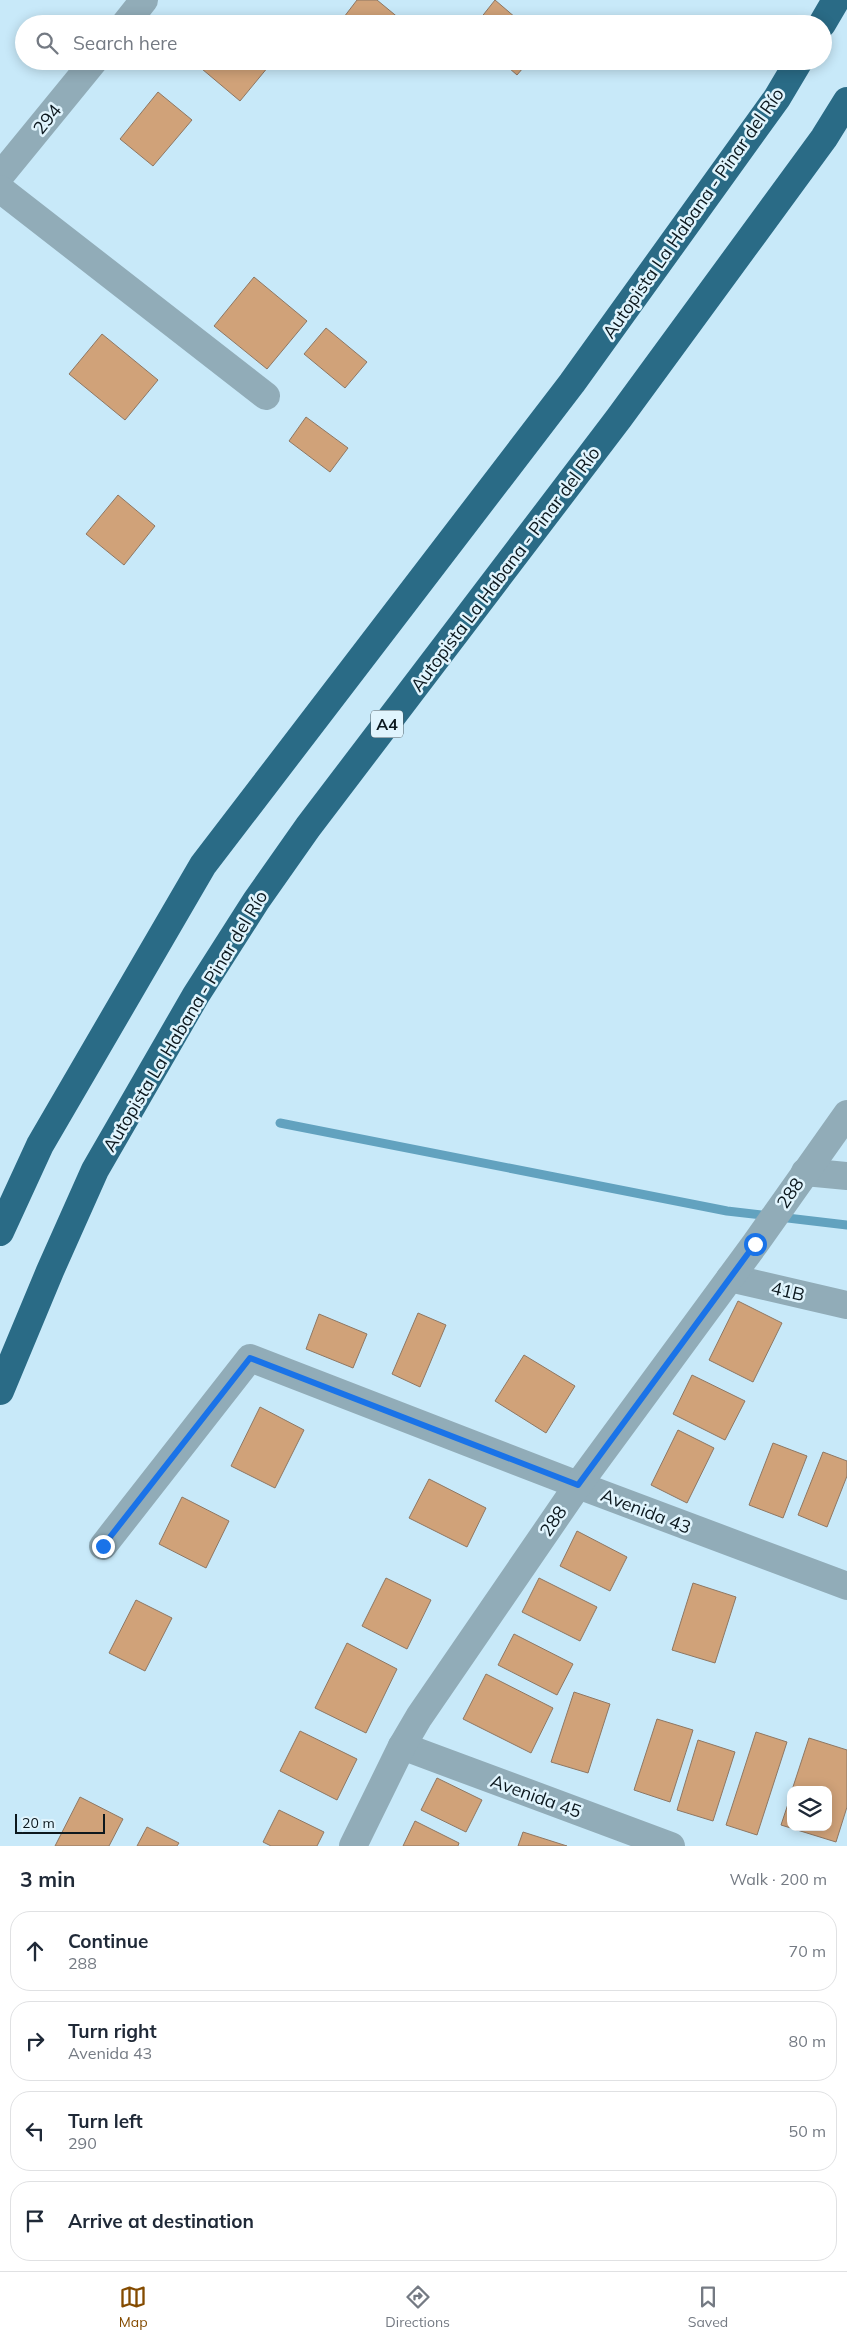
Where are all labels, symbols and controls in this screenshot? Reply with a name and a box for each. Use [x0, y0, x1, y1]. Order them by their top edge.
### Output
search box [15, 15, 832, 70]
icon: search [33, 29, 61, 57]
text: Search here [73, 31, 177, 55]
street label: Autopista La Habana - Pinar del Río [597, 83, 789, 343]
street label: 294 [28, 99, 66, 139]
street label: Autopista La Habana - Pinar del Río [405, 442, 605, 696]
road number: A4 [371, 711, 403, 738]
street label: Autopista La Habana - Pinar del Río [98, 886, 272, 1156]
street label: 288 [771, 1173, 809, 1213]
route start [744, 1233, 767, 1256]
street label: 41B [769, 1276, 807, 1306]
street label: Avenida 43 [598, 1483, 694, 1539]
street label: 288 [534, 1501, 572, 1541]
route end [92, 1535, 115, 1558]
street label: Avenida 45 [488, 1769, 585, 1823]
map controls [787, 1786, 832, 1831]
button: layers [787, 1786, 832, 1831]
scale bar [15, 1811, 105, 1834]
text: 20 m [22, 1814, 55, 1832]
text: 3 min [20, 1866, 75, 1892]
text: Walk · 200 m [729, 1869, 827, 1889]
text: Continue [68, 1929, 148, 1953]
icon: ahead [21, 1937, 49, 1965]
text: 70 m [789, 1941, 826, 1961]
text: 288 [68, 1953, 97, 1973]
text: Turn right [68, 2019, 157, 2043]
icon: right [21, 2027, 49, 2055]
text: 80 m [789, 2031, 826, 2051]
text: Avenida 43 [68, 2043, 152, 2063]
text: Turn left [68, 2109, 143, 2133]
icon: left [21, 2117, 49, 2145]
text: 50 m [789, 2121, 826, 2141]
text: 290 [68, 2133, 97, 2153]
icon: arrive [21, 2207, 49, 2235]
text: Arrive at destination [68, 2209, 254, 2233]
tab: Map [119, 2283, 148, 2331]
tab: Directions [385, 2283, 450, 2331]
tab: Saved [688, 2283, 728, 2331]

